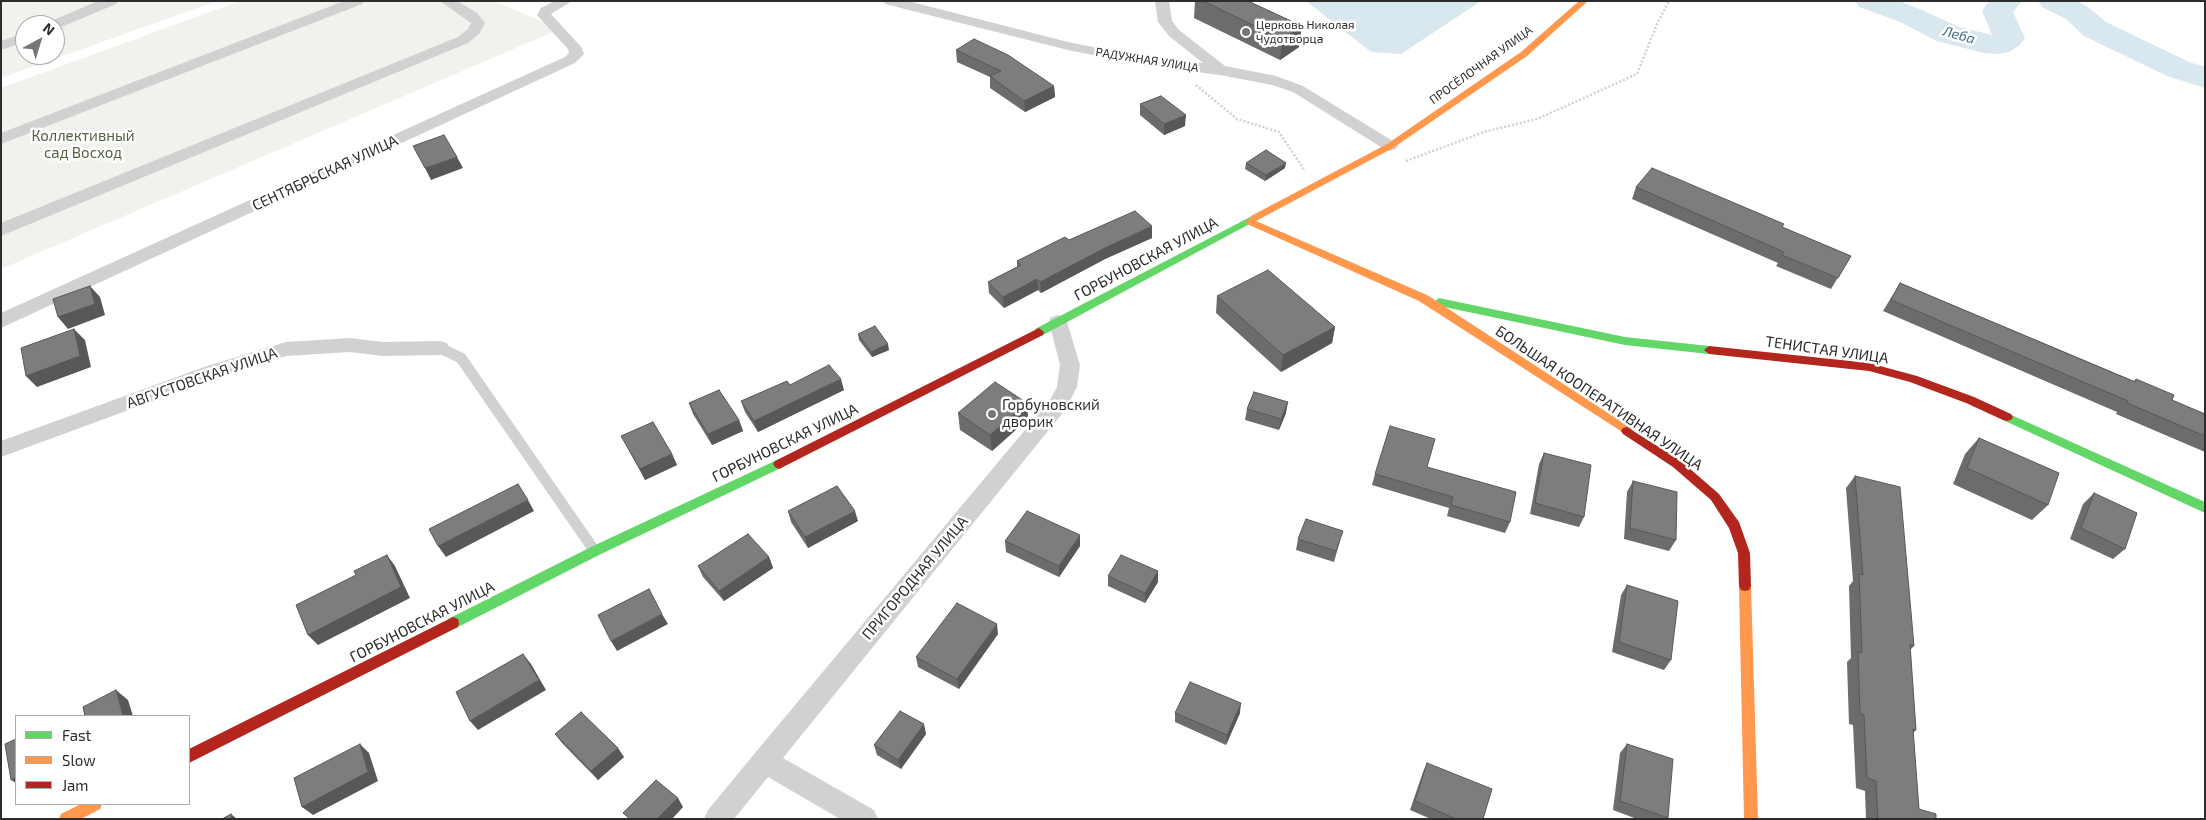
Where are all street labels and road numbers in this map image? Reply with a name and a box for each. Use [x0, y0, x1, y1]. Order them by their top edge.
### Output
street label: ПРОСЁЛОЧНАЯ УЛИЦА [1427, 23, 1535, 107]
street label: РАДУЖНАЯ УЛИЦА [1094, 45, 1200, 75]
street label: СЕНТЯБРЬСКАЯ УЛИЦА [249, 131, 401, 215]
street label: ГОРБУНОВСКАЯ УЛИЦА [1071, 213, 1221, 305]
street label: БОЛЬШАЯ КООПЕРАТИВНАЯ УЛИЦА [1492, 322, 1706, 474]
street label: ТЕНИСТАЯ УЛИЦА [1764, 332, 1890, 368]
street label: АВГУСТОВСКАЯ УЛИЦА [124, 344, 280, 412]
street label: ГОРБУНОВСКАЯ УЛИЦА [709, 400, 861, 486]
street label: ПРИГОРОДНАЯ УЛИЦА [858, 513, 972, 643]
street label: ГОРБУНОВСКАЯ УЛИЦА [347, 578, 497, 666]

